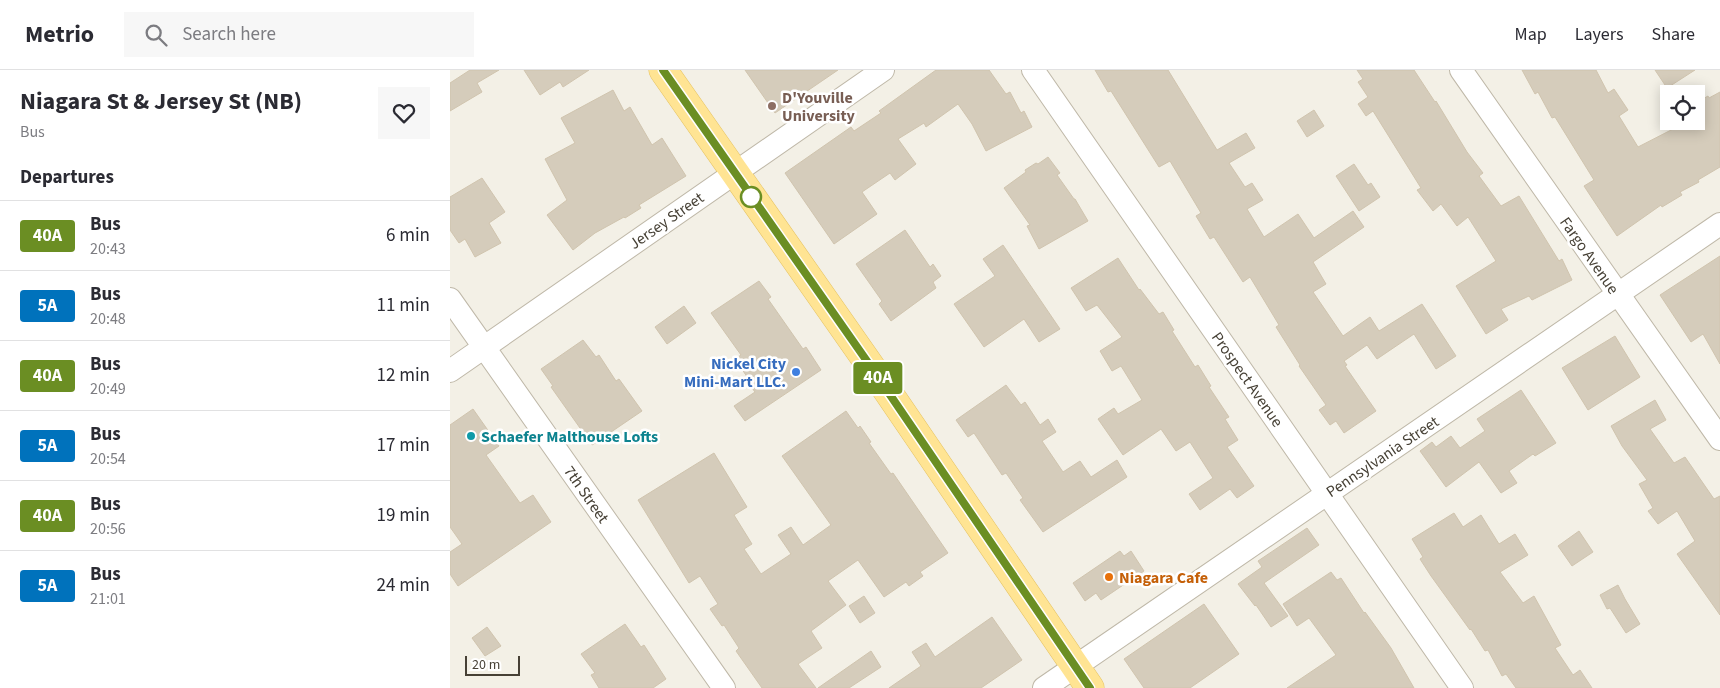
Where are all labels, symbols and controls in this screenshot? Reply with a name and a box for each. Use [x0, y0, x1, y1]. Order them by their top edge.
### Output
search box [124, 12, 474, 57]
text: Metrio [25, 17, 94, 52]
icon: search [142, 21, 170, 49]
text: Search here [182, 21, 276, 48]
text: Map [1515, 22, 1547, 47]
text: Layers [1575, 22, 1624, 47]
text: Share [1652, 22, 1695, 47]
text: Niagara St & Jersey St (NB) [20, 84, 302, 119]
map controls [1660, 85, 1705, 130]
button: locate [1660, 85, 1705, 130]
button: heart [378, 87, 430, 139]
place label: D'Youville University [782, 87, 856, 127]
marker: D'Youville University [766, 100, 778, 112]
text: Bus [20, 121, 45, 143]
text: Departures [20, 164, 114, 191]
unlabelled marker [740, 186, 762, 208]
street label: Jersey Street [625, 187, 709, 255]
text: Bus [90, 211, 121, 238]
street label: Fargo Avenue [1554, 212, 1624, 299]
text: 6 min [386, 222, 430, 249]
text: 40A [33, 223, 62, 248]
text: 20:43 [90, 238, 126, 260]
text: Bus [90, 281, 121, 308]
text: 11 min [376, 292, 430, 319]
text: 5A [38, 293, 57, 318]
text: 20:48 [90, 308, 126, 330]
street label: Prospect Avenue [1206, 328, 1288, 432]
text: Bus [90, 351, 121, 378]
place label: Nickel City Mini-Mart LLC. [684, 353, 787, 393]
text: 12 min [376, 362, 430, 389]
line badge: 40A [849, 362, 907, 394]
text: 40A [33, 363, 62, 388]
text: 40A [863, 365, 893, 390]
marker: Nickel City Mini-Mart LLC. [790, 366, 802, 378]
text: 20:49 [90, 378, 126, 400]
street label: Pennsylvania Street [1322, 411, 1444, 503]
text: Bus [90, 421, 121, 448]
place label: Schaefer Malthouse Lofts [481, 426, 658, 448]
marker: Schaefer Malthouse Lofts [465, 430, 477, 442]
text: 17 min [376, 432, 430, 459]
text: 5A [38, 433, 57, 458]
text: 20:54 [90, 448, 126, 470]
street label: 7th Street [558, 461, 614, 528]
text: Bus [90, 491, 121, 518]
text: 19 min [376, 502, 430, 529]
text: 40A [33, 503, 62, 528]
text: 20:56 [90, 518, 126, 540]
text: Bus [90, 561, 121, 588]
place label: Niagara Cafe [1119, 567, 1208, 589]
marker: Niagara Cafe [1103, 571, 1115, 583]
text: 24 min [376, 572, 430, 599]
text: 5A [38, 573, 57, 598]
text: 21:01 [90, 588, 126, 610]
scale bar [465, 653, 520, 676]
text: 20 m [472, 655, 500, 675]

